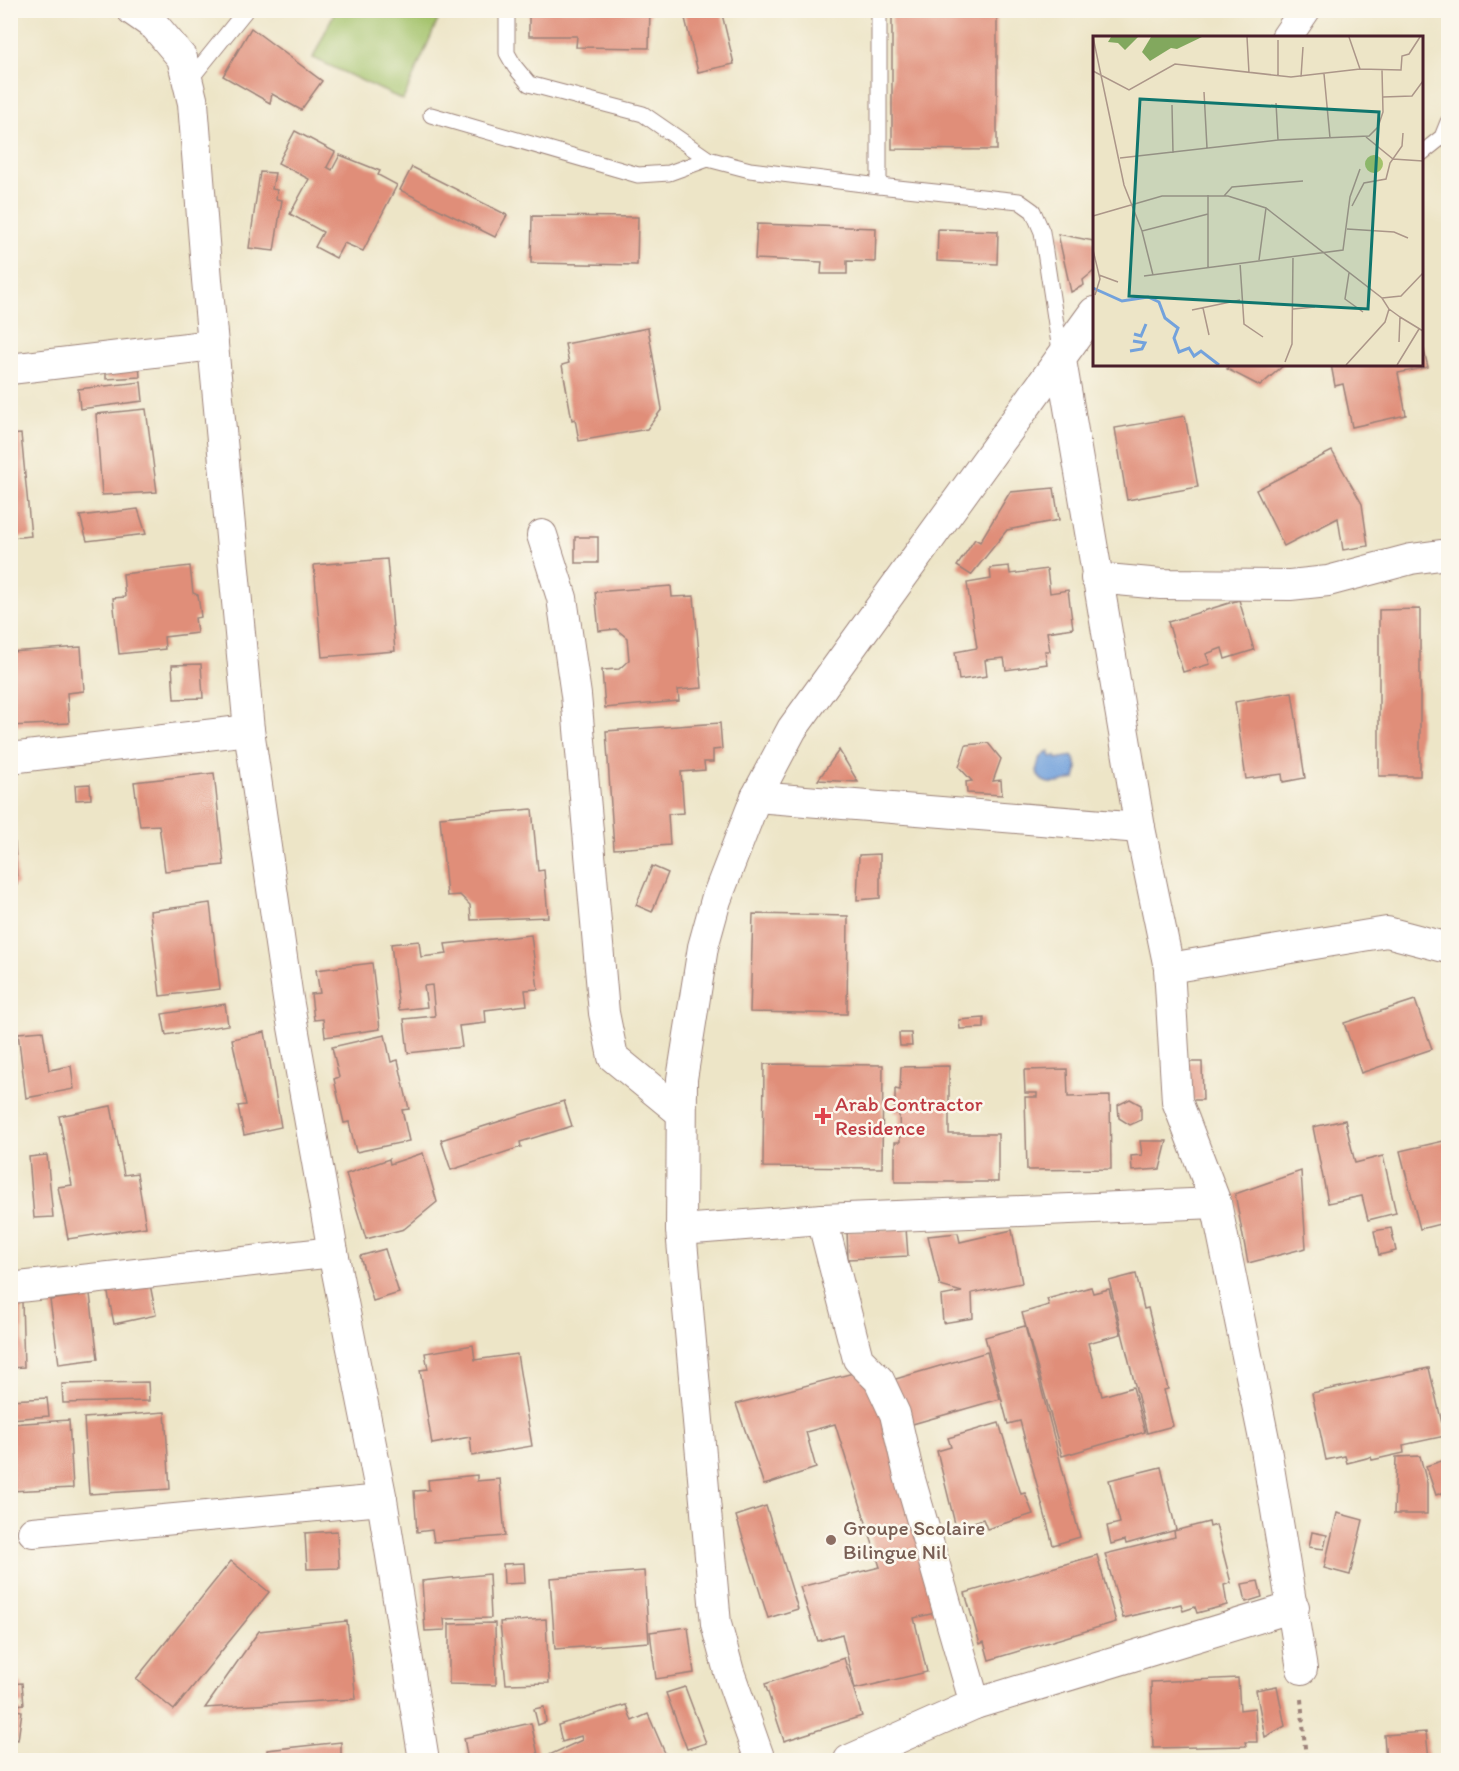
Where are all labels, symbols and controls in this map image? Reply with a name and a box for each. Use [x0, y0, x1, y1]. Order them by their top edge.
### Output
inset map [1093, 36, 1423, 366]
place label: Arab Contractor Residence [835, 1091, 983, 1140]
marker: Arab Contractor Residence [816, 1109, 830, 1123]
place label: Groupe Scolaire Bilingue Nil [843, 1515, 985, 1564]
marker: Groupe Scolaire Bilingue Nil [824, 1533, 838, 1547]

